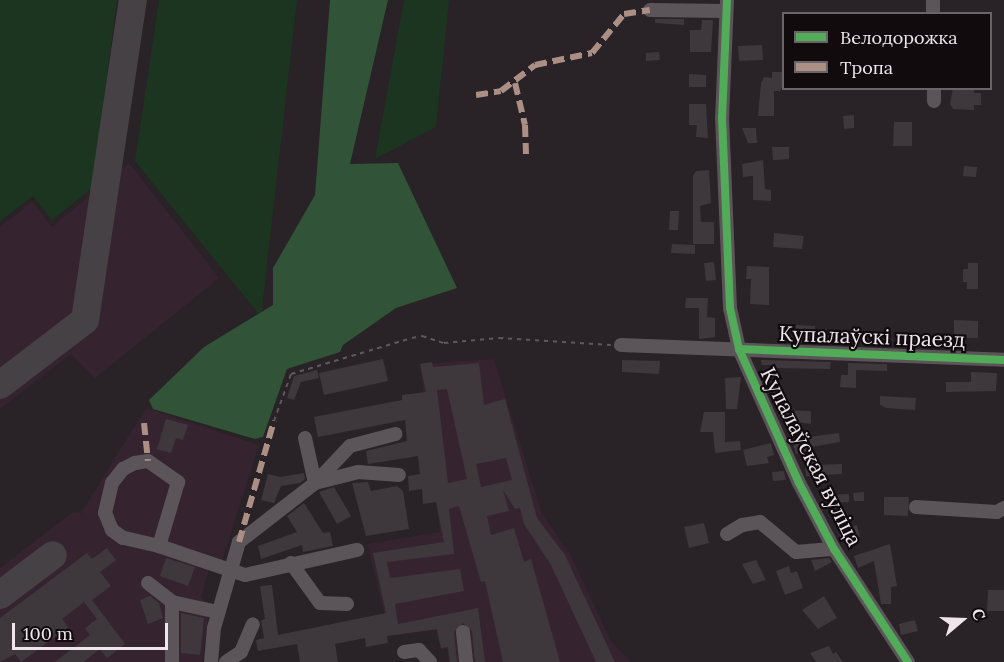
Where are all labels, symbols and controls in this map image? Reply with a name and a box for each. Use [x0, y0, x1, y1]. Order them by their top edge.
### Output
legend [782, 12, 992, 90]
text: Велодорожка [840, 26, 958, 49]
text: Тропа [840, 56, 893, 79]
street label: Купалаўскі праезд [778, 321, 966, 353]
street label: Купалаўская вуліца [755, 363, 867, 551]
north arrow [932, 590, 992, 650]
text: С [968, 606, 990, 623]
scale bar [15, 611, 171, 649]
text: 100 m [23, 622, 73, 645]

